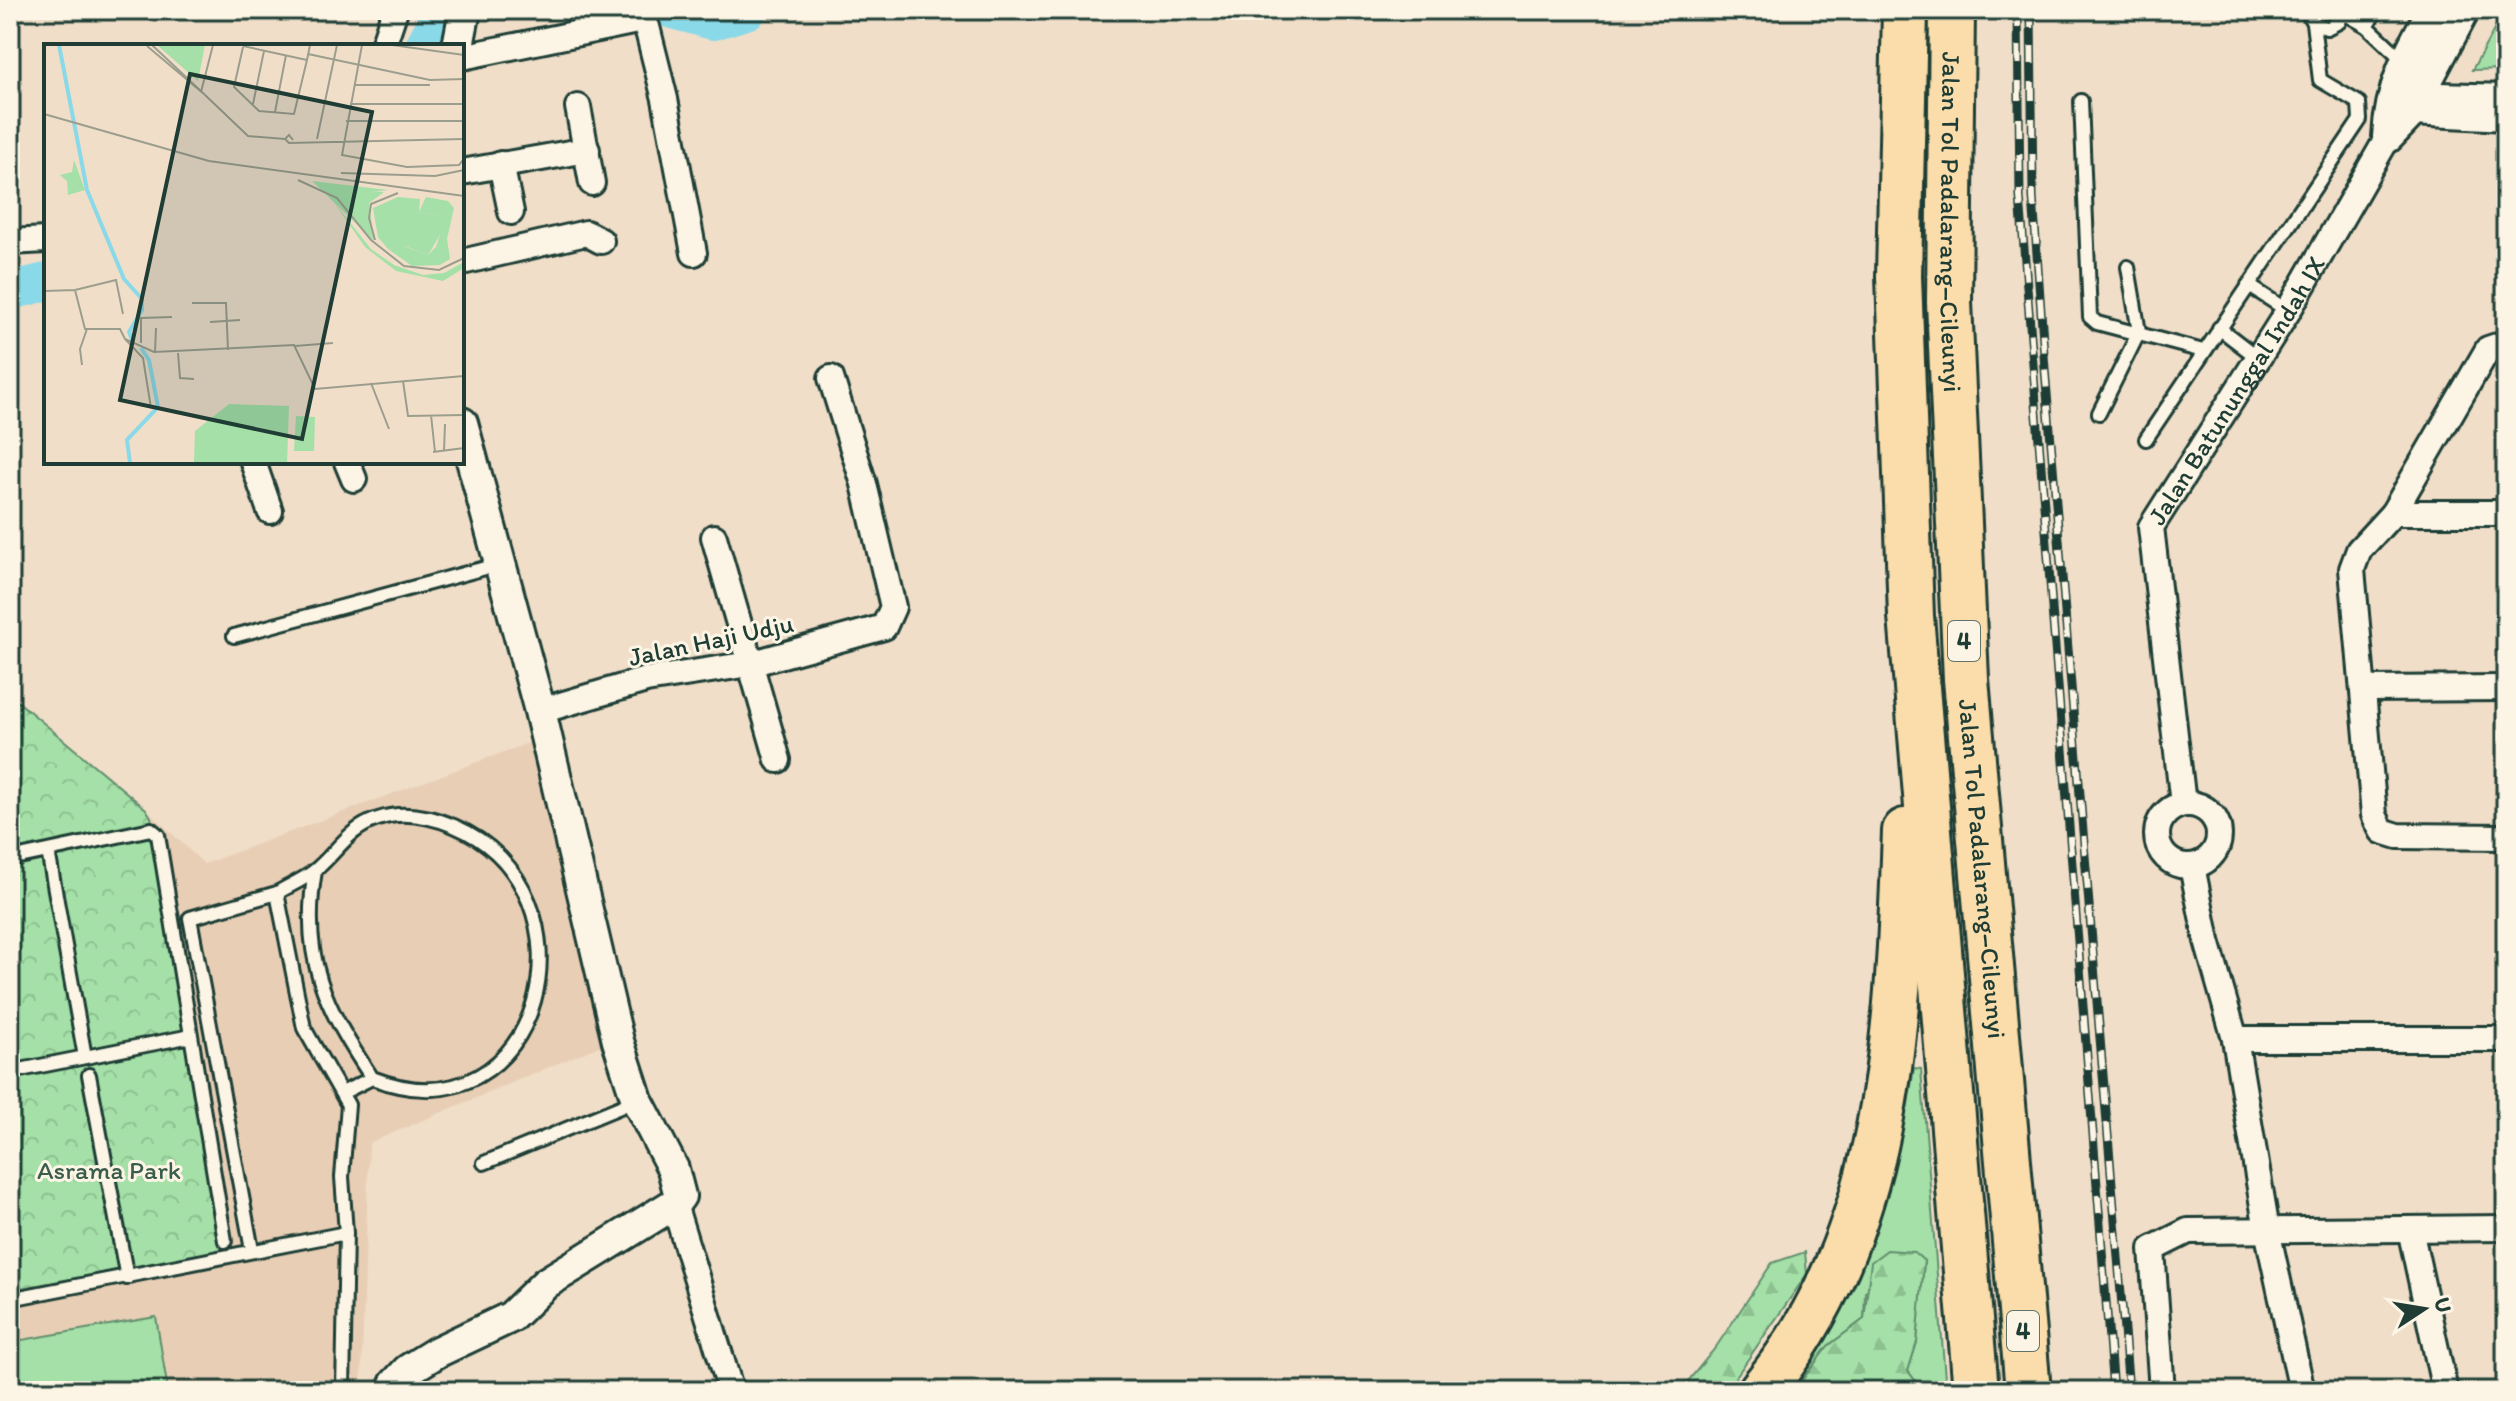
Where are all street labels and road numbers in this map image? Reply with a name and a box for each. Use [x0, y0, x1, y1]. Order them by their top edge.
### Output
street label: Jalan Tol Padalarang–Cileunyi [1933, 51, 1969, 393]
street label: Jalan Batununggal Indah IX [2141, 250, 2332, 531]
street label: Jalan Haji Udju [626, 607, 796, 673]
road number: 4 [1948, 621, 1980, 661]
street label: Jalan Tol Padalarang–Cileunyi [1952, 698, 2013, 1040]
road number: 4 [2007, 1311, 2039, 1351]

